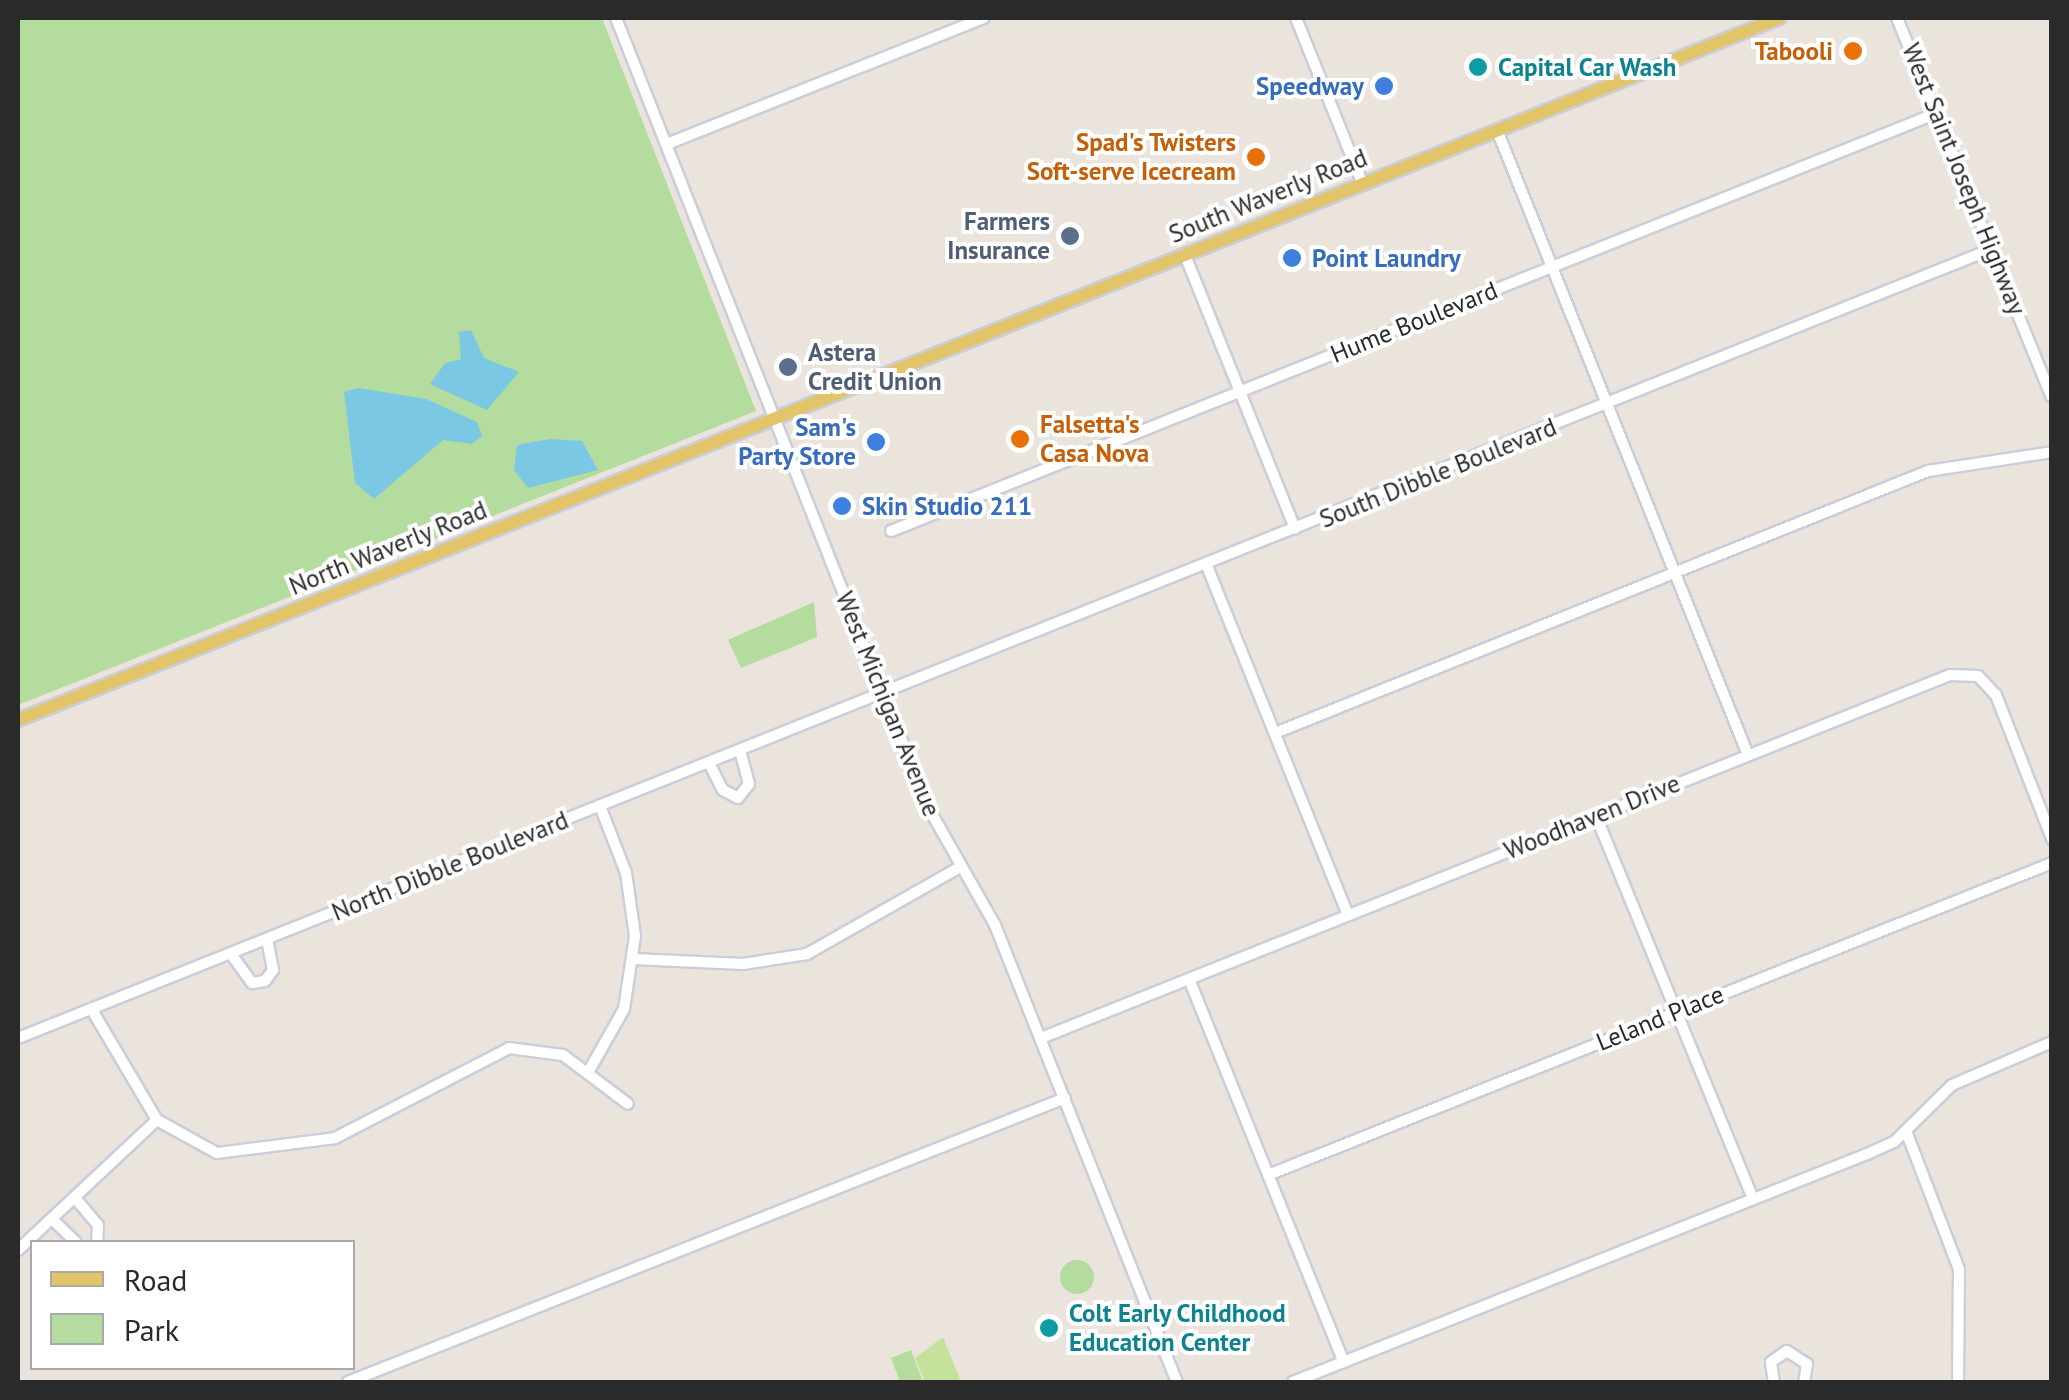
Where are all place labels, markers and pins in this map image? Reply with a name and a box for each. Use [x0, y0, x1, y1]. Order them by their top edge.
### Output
place label: Tabooli [1755, 36, 1833, 66]
marker: Tabooli [1842, 40, 1864, 62]
place label: Capital Car Wash [1498, 52, 1677, 82]
marker: Capital Car Wash [1467, 56, 1489, 78]
place label: Speedway [1256, 71, 1364, 101]
marker: Speedway [1373, 75, 1395, 97]
place label: Spad's Twisters Soft-serve Icecream [1027, 128, 1236, 187]
marker: Spad's Twisters Soft-serve Icecream [1245, 146, 1267, 168]
place label: Farmers Insurance [947, 207, 1050, 266]
marker: Farmers Insurance [1059, 225, 1081, 247]
place label: Point Laundry [1312, 243, 1461, 273]
marker: Point Laundry [1281, 247, 1303, 269]
place label: Astera Credit Union [808, 338, 941, 397]
marker: Astera Credit Union [777, 356, 799, 378]
place label: Falsetta's Casa Nova [1040, 410, 1149, 469]
place label: Sam's Party Store [737, 413, 856, 472]
marker: Falsetta's Casa Nova [1009, 428, 1031, 450]
marker: Sam's Party Store [865, 431, 887, 453]
place label: Skin Studio 211 [862, 491, 1032, 521]
marker: Skin Studio 211 [831, 495, 853, 517]
place label: Colt Early Childhood Education Center [1069, 1299, 1287, 1358]
marker: Colt Early Childhood Education Center [1038, 1317, 1060, 1339]

